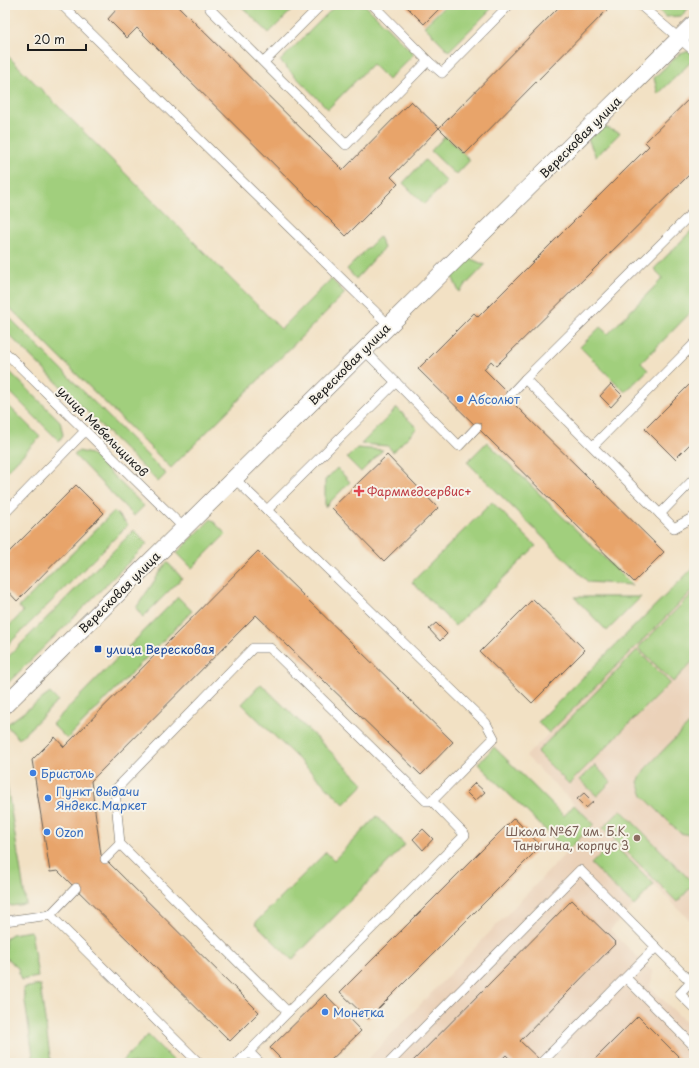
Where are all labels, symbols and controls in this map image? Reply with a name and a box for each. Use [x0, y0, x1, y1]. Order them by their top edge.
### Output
scale bar [28, 26, 86, 52]
text: 20 m [34, 30, 65, 48]
street label: Вересковая улица [535, 92, 625, 182]
street label: Вересковая улица [304, 319, 394, 409]
street label: улица Мебельщиков [54, 382, 153, 481]
place label: Абсолют [468, 390, 520, 408]
marker: Абсолют [455, 394, 465, 404]
place label: Фарммедсервис+ [367, 482, 472, 500]
marker: Фарммедсервис+ [354, 486, 364, 496]
street label: Вересковая улица [74, 547, 164, 637]
place label: улица Вересковая [106, 640, 215, 658]
marker: улица Вересковая [93, 644, 103, 654]
place label: Бристоль [41, 764, 94, 782]
marker: Бристоль [28, 768, 38, 778]
place label: Пункт выдачи Яндекс.Маркет [56, 782, 147, 814]
marker: Пункт выдачи Яндекс.Маркет [43, 793, 53, 803]
place label: Школа №67 им. Б.К. Таныгина, корпус 3 [506, 822, 629, 854]
place label: Ozon [55, 823, 84, 841]
marker: Ozon [42, 827, 52, 837]
marker: Школа №67 им. Б.К. Таныгина, корпус 3 [632, 833, 642, 843]
place label: Монетка [333, 1003, 385, 1021]
marker: Монетка [320, 1007, 330, 1017]

